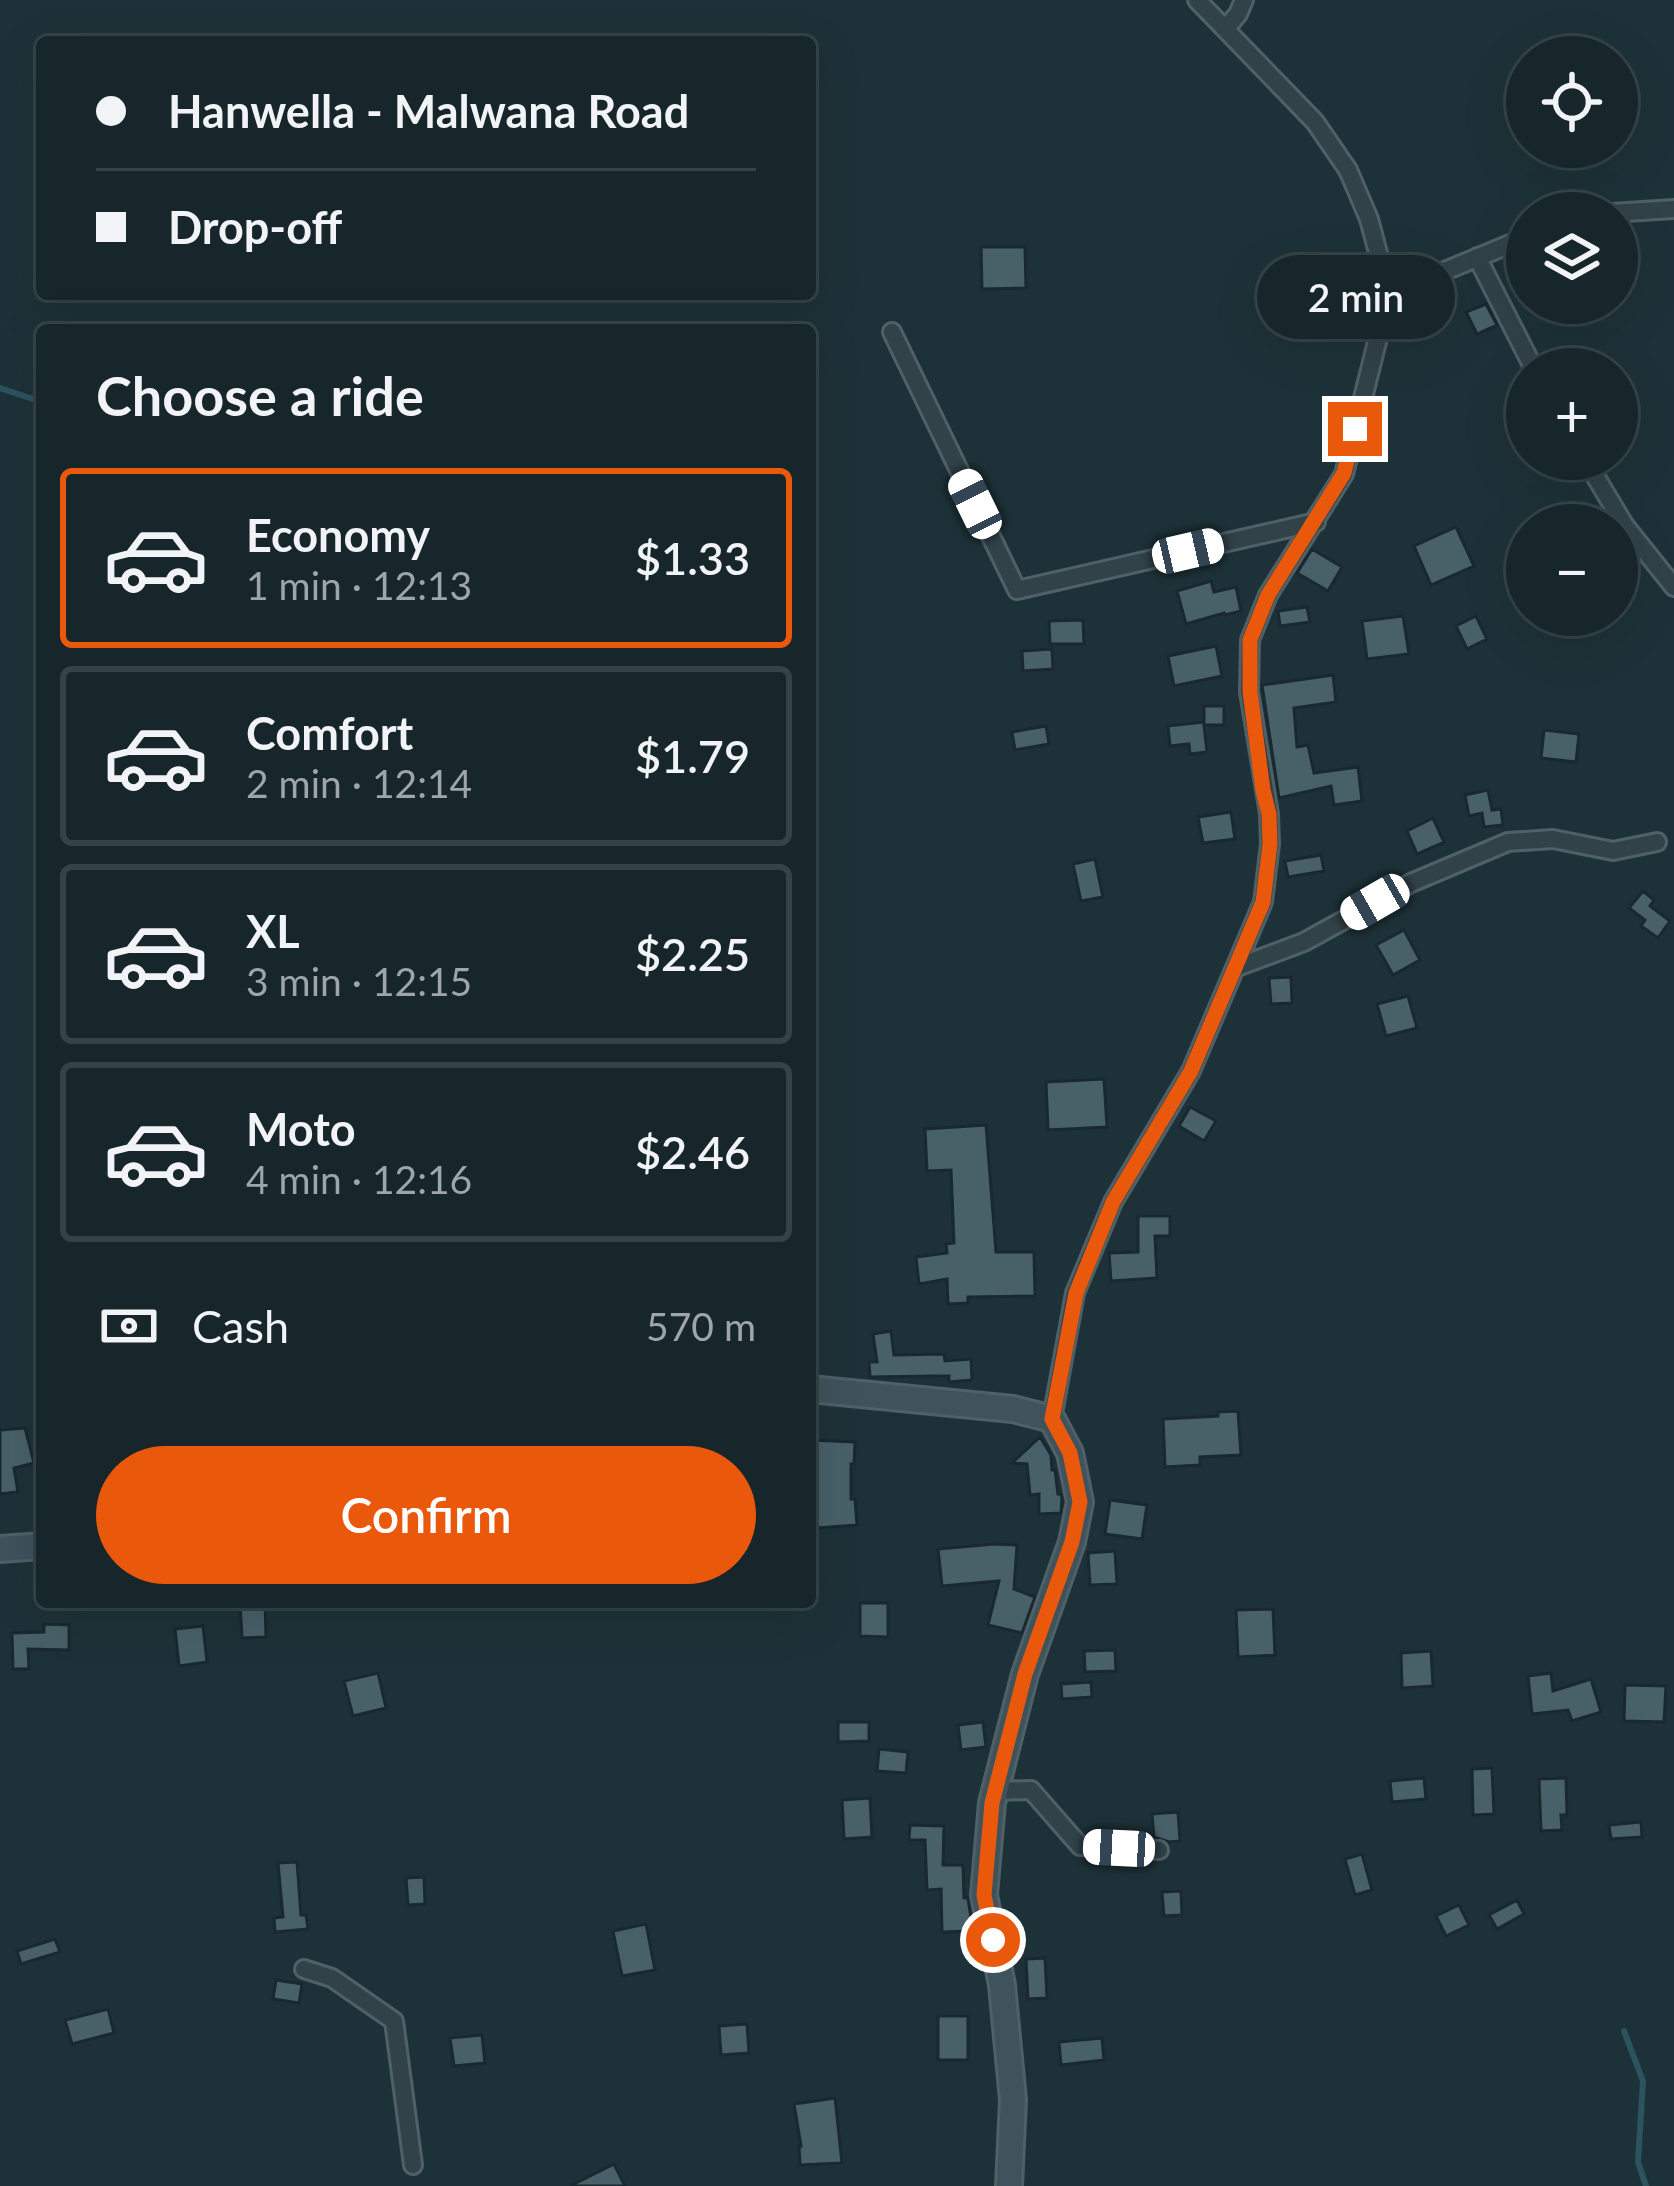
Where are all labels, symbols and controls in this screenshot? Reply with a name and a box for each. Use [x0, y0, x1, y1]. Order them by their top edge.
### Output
map controls [1506, 36, 1638, 636]
button: locate [1506, 36, 1638, 168]
text: Hanwella - Malwana Road [168, 84, 689, 138]
button: layers [1506, 192, 1638, 324]
text: Drop-off [168, 200, 342, 254]
callout: 2 min [1256, 255, 1454, 339]
text: 2 min [1308, 274, 1404, 320]
button: + [1506, 348, 1638, 480]
text: Choose a ride [96, 363, 424, 428]
route end [1328, 402, 1382, 456]
car [943, 464, 1007, 544]
icon: car [102, 504, 210, 612]
button: − [1506, 504, 1638, 636]
text: Economy [246, 508, 430, 562]
car [1149, 525, 1227, 577]
text: $1.33 [635, 531, 750, 585]
text: 1 min · 12:13 [246, 562, 472, 608]
icon: car [102, 702, 210, 810]
text: Comfort [246, 706, 413, 760]
text: $1.79 [635, 729, 750, 783]
text: 2 min · 12:14 [246, 760, 472, 806]
car [1335, 868, 1415, 936]
icon: car [102, 900, 210, 1008]
text: XL [246, 904, 300, 958]
text: $2.25 [635, 927, 750, 981]
text: 3 min · 12:15 [246, 958, 472, 1004]
icon: car [102, 1098, 210, 1206]
text: Moto [246, 1102, 356, 1156]
text: $2.46 [635, 1125, 750, 1179]
text: 4 min · 12:16 [246, 1156, 472, 1202]
icon: cash [96, 1293, 162, 1359]
text: Cash [192, 1299, 289, 1353]
text: 570 m [646, 1303, 756, 1349]
button: Confirm [96, 1446, 756, 1584]
car [1082, 1828, 1156, 1868]
route start [966, 1913, 1020, 1967]

